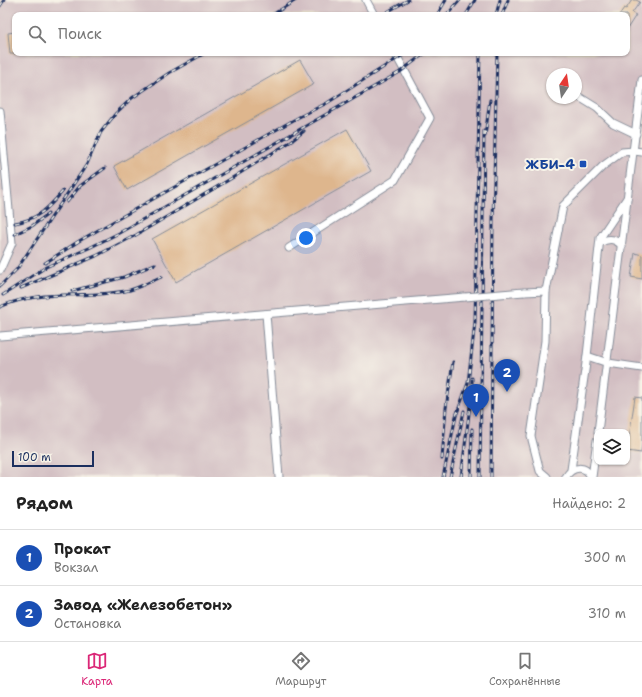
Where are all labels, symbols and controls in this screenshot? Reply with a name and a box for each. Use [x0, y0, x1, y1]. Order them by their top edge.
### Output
search box [12, 12, 630, 56]
icon: search [26, 23, 48, 45]
text: Поиск [58, 24, 102, 44]
north arrow [546, 68, 582, 104]
place label: ЖБИ-4 [526, 155, 575, 173]
marker: ЖБИ-4 [578, 159, 588, 169]
your location [296, 228, 316, 248]
pin: 2 [494, 359, 520, 392]
pin: 1 [463, 384, 489, 417]
map controls [594, 429, 630, 465]
button: layers [594, 429, 630, 465]
scale bar [12, 449, 94, 468]
text: 100 m [18, 450, 51, 465]
text: Рядом [16, 492, 73, 514]
text: Найдено: 2 [552, 495, 626, 512]
text: Прокат [54, 539, 111, 559]
text: 1 [26, 549, 32, 566]
text: 300 m [583, 549, 626, 566]
text: Вокзал [54, 559, 98, 576]
text: Завод «Железобетон» [54, 595, 232, 615]
text: 2 [24, 605, 34, 622]
text: 310 m [588, 605, 626, 622]
text: Остановка [54, 615, 121, 632]
tab: Карта [81, 650, 113, 689]
tab: Маршрут [275, 650, 326, 689]
tab: Сохранённые [489, 650, 561, 689]

